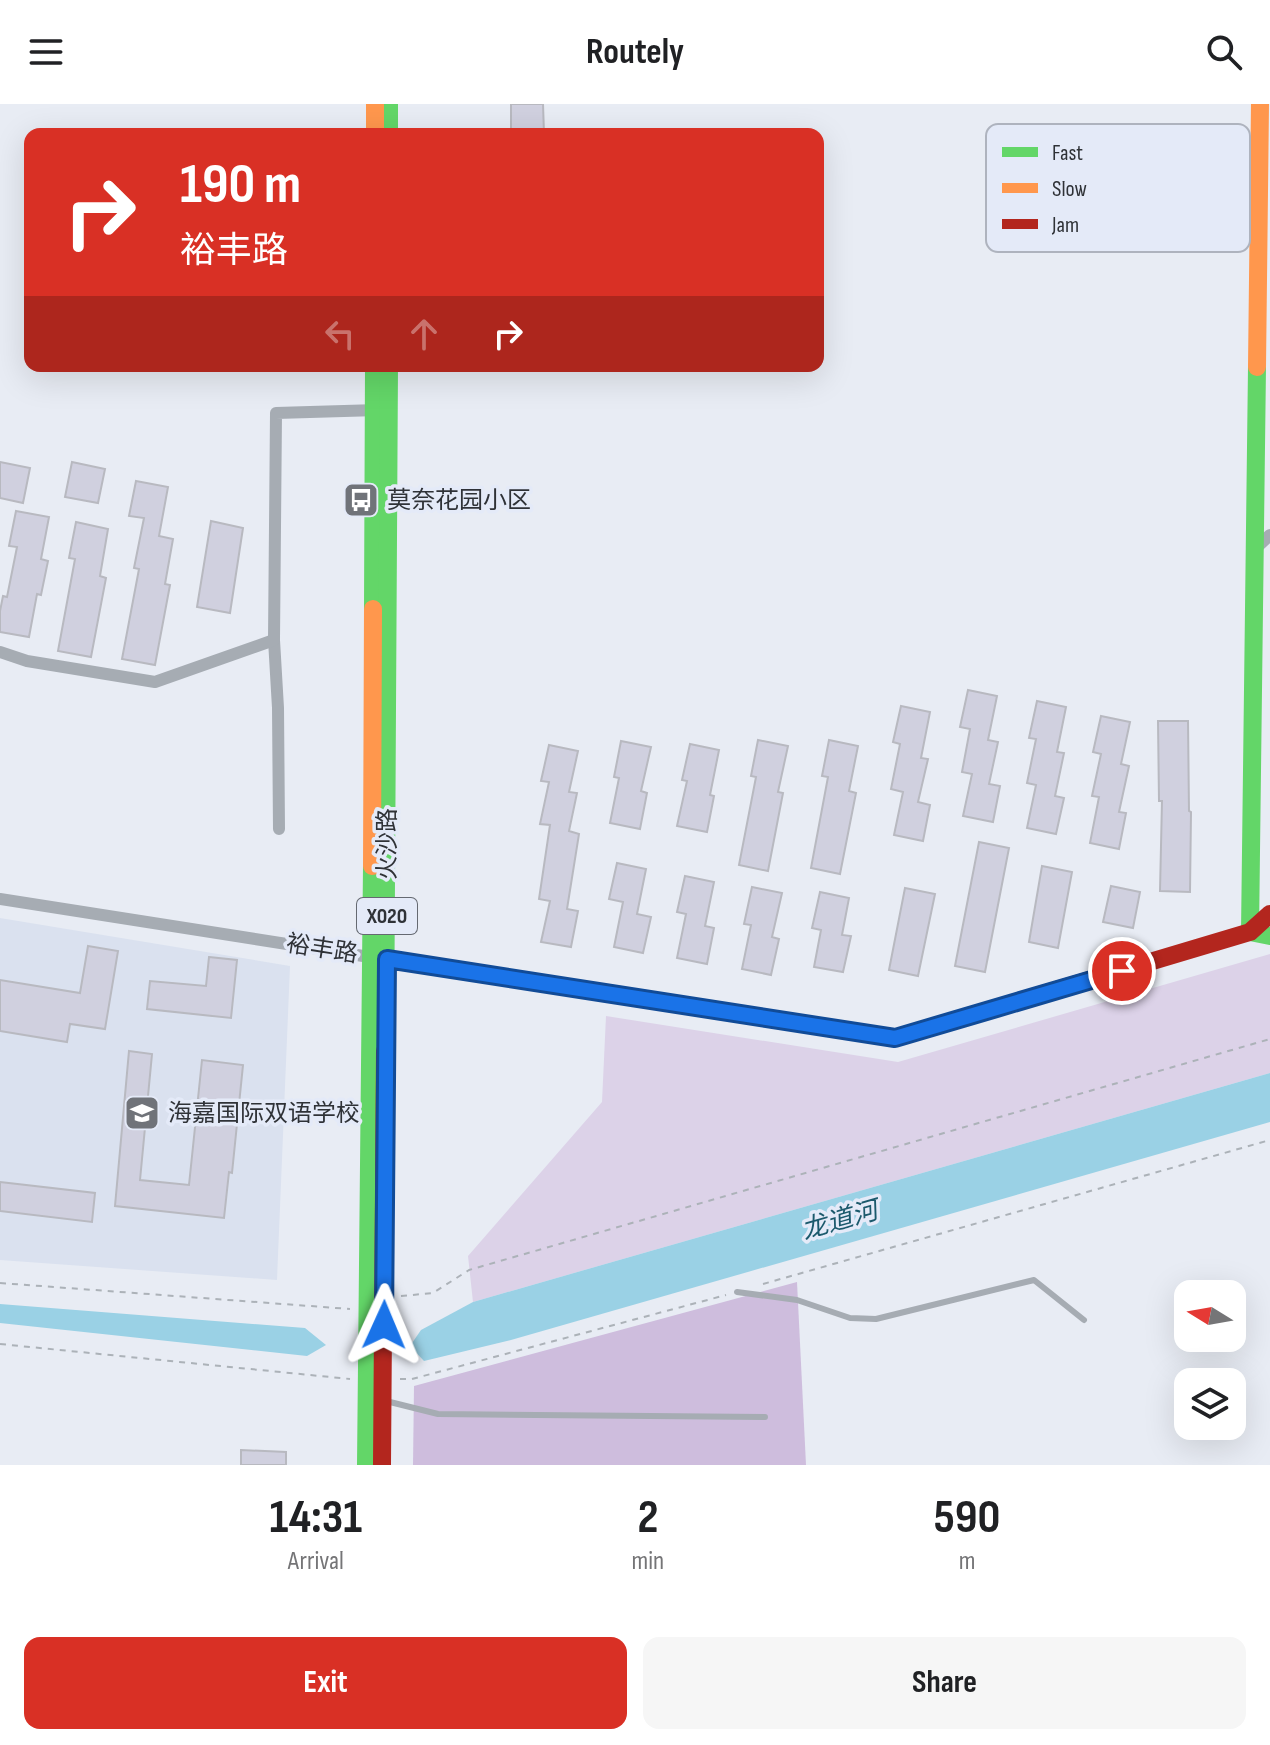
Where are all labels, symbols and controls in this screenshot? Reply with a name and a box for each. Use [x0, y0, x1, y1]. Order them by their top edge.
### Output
icon: menu [24, 30, 68, 74]
icon: search [1202, 30, 1246, 74]
text: Routely [586, 31, 684, 74]
legend [986, 124, 1250, 252]
text: Fast [1052, 140, 1083, 167]
text: 190 m [180, 152, 301, 219]
icon: right [48, 160, 152, 264]
text: Slow [1052, 176, 1087, 203]
text: Jam [1051, 212, 1079, 239]
text: 裕丰路 [180, 230, 288, 273]
icon: left [318, 312, 362, 356]
icon: ahead [402, 312, 446, 356]
icon: right [486, 312, 530, 356]
bus stop icon: 莫奈花园小区 [342, 481, 380, 519]
place label: 莫奈花园小区 [387, 486, 531, 515]
street label: 火沙路 [373, 808, 402, 880]
road number: X020 [357, 898, 417, 934]
street label: 裕丰路 [284, 929, 360, 969]
pin [1088, 937, 1156, 1005]
icon: arrive [1100, 949, 1144, 993]
school or university icon: 海嘉国际双语学校 [123, 1094, 161, 1132]
place label: 海嘉国际双语学校 [168, 1099, 360, 1128]
water label: 龙道河 [798, 1194, 887, 1247]
north arrow [1174, 1280, 1246, 1352]
map controls [1174, 1280, 1246, 1440]
position arrow [342, 1283, 426, 1367]
button: layers [1174, 1368, 1246, 1440]
text: 14:31 [270, 1489, 362, 1546]
text: 2 [637, 1489, 658, 1546]
text: 590 [934, 1489, 1000, 1546]
text: Arrival [288, 1546, 344, 1577]
text: min [632, 1546, 664, 1577]
text: m [959, 1546, 975, 1577]
button: Exit [24, 1637, 627, 1729]
button: Share [643, 1637, 1246, 1729]

